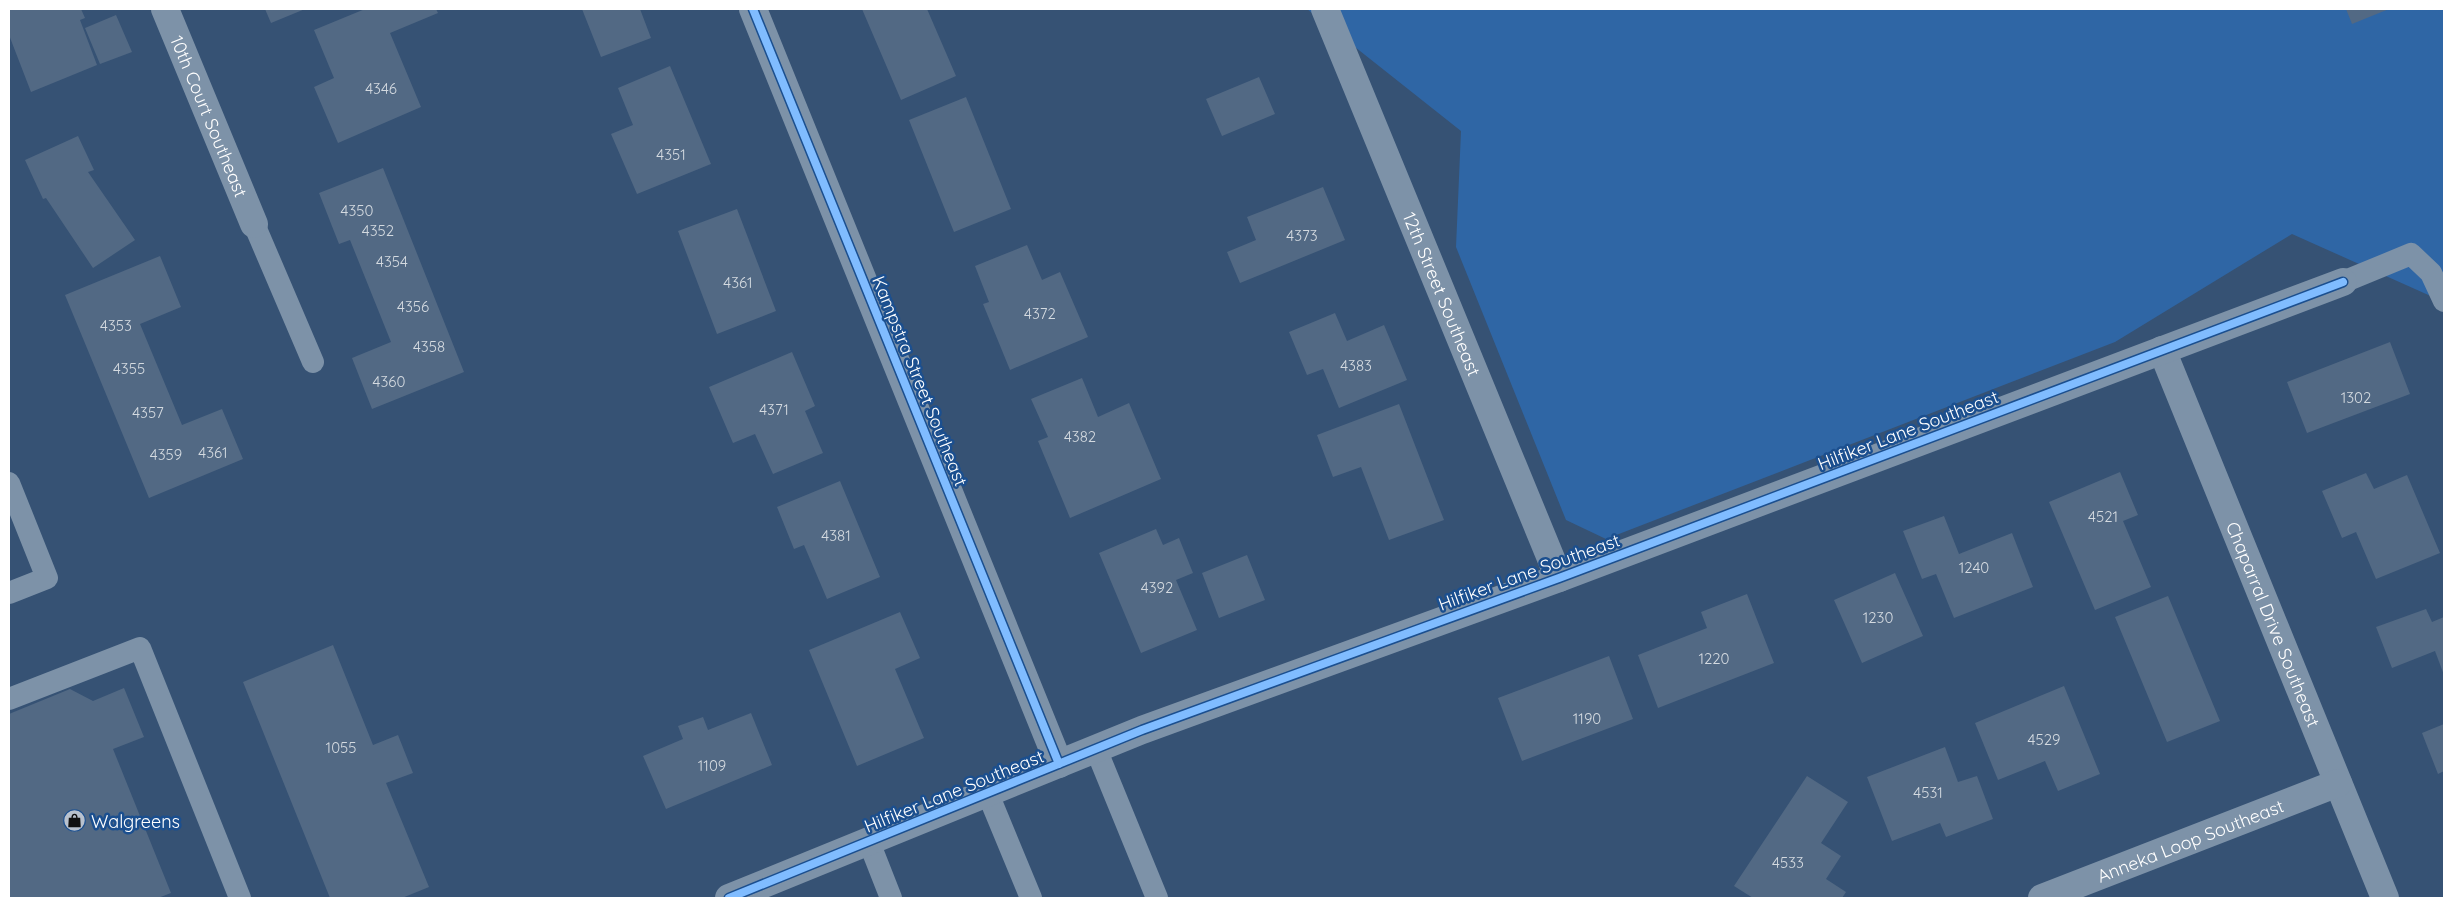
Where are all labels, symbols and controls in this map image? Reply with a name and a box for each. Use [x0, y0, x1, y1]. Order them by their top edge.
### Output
street label: 10th Court Southeast [166, 32, 253, 200]
house number: 4346 [365, 79, 397, 98]
house number: 4351 [656, 145, 686, 164]
house number: 4350 [341, 201, 374, 220]
street label: 12th Street Southeast [1398, 208, 1486, 379]
house number: 4352 [362, 221, 394, 240]
house number: 4373 [1286, 226, 1318, 245]
house number: 4354 [376, 252, 408, 271]
street label: Kampstra Street Southeast [867, 272, 973, 490]
house number: 4361 [723, 273, 753, 292]
house number: 4356 [397, 297, 429, 316]
house number: 4372 [1024, 304, 1056, 323]
house number: 4353 [100, 316, 132, 335]
house number: 4358 [413, 337, 445, 356]
house number: 4383 [1340, 356, 1372, 375]
house number: 4355 [113, 359, 145, 378]
house number: 4360 [373, 372, 405, 391]
street label: Hilfiker Lane Southeast [1814, 385, 2002, 475]
house number: 1302 [2341, 388, 2371, 407]
house number: 4371 [759, 400, 789, 419]
house number: 4357 [132, 403, 164, 422]
house number: 4382 [1064, 427, 1096, 446]
house number: 4361 [198, 443, 228, 462]
house number: 4359 [150, 445, 182, 464]
house number: 4521 [2088, 507, 2118, 526]
street label: Chaparral Drive Southeast [2221, 518, 2326, 730]
house number: 4381 [821, 526, 851, 545]
street label: Hilfiker Lane Southeast [1435, 528, 1623, 616]
house number: 1240 [1959, 558, 1989, 577]
house number: 4392 [1141, 578, 1173, 597]
house number: 1230 [1863, 608, 1893, 627]
house number: 1220 [1698, 649, 1730, 668]
house number: 1190 [1573, 709, 1601, 728]
house number: 4529 [2028, 730, 2060, 749]
house number: 1055 [326, 738, 356, 757]
street label: Hilfiker Lane Southeast [861, 744, 1047, 838]
house number: 1109 [698, 756, 726, 775]
house number: 4531 [1913, 783, 1943, 802]
street label: Anneka Loop Southeast [2094, 794, 2287, 887]
shop icon: Walgreens [63, 809, 87, 833]
place label: Walgreens [91, 810, 180, 833]
house number: 4533 [1772, 853, 1804, 872]

